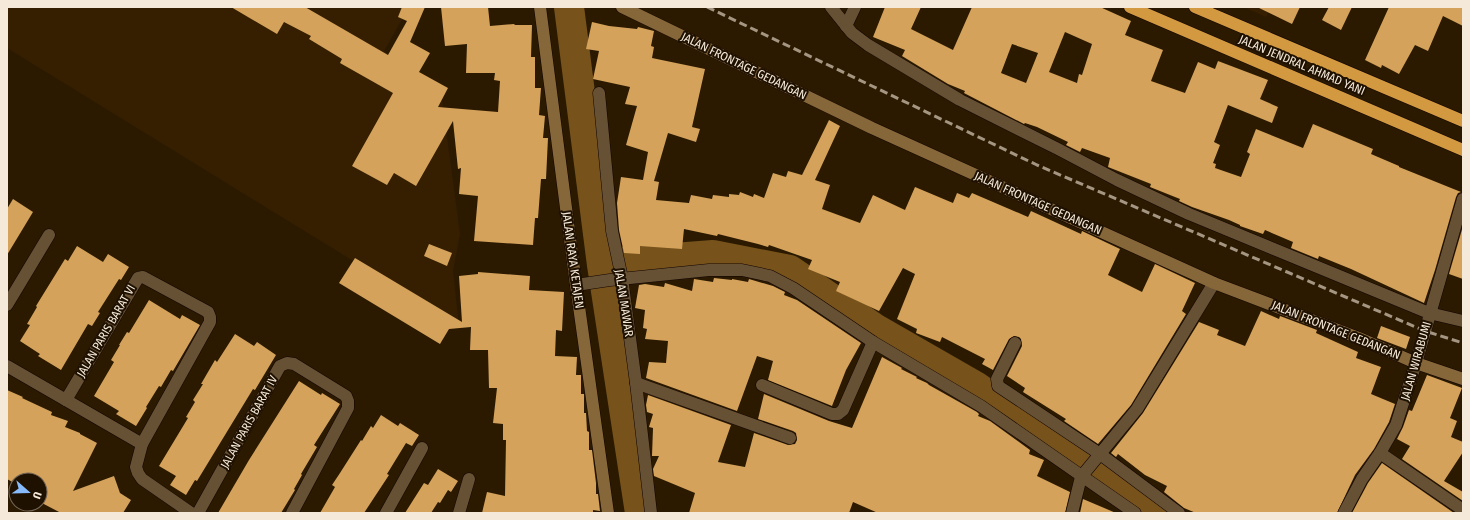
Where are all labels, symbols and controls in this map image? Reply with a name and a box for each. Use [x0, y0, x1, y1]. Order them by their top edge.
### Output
street label: JALAN FRONTAGE GEDANGAN [679, 30, 809, 102]
street label: JALAN JENDRAL AHMAD YANI [1237, 32, 1367, 98]
street label: JALAN FRONTAGE GEDANGAN [972, 169, 1104, 237]
street label: JALAN RAYA KETAJEN [559, 211, 587, 309]
street label: JALAN MAWAR [612, 268, 636, 338]
street label: JALAN PARIS BARAT VI [74, 282, 138, 380]
street label: JALAN FRONTAGE GEDANGAN [1270, 298, 1402, 362]
street label: JALAN WIRABUMI [1398, 320, 1434, 402]
street label: JALAN PARIS BARAT IV [218, 372, 281, 471]
north arrow [8, 472, 48, 512]
text: U [30, 490, 44, 501]

